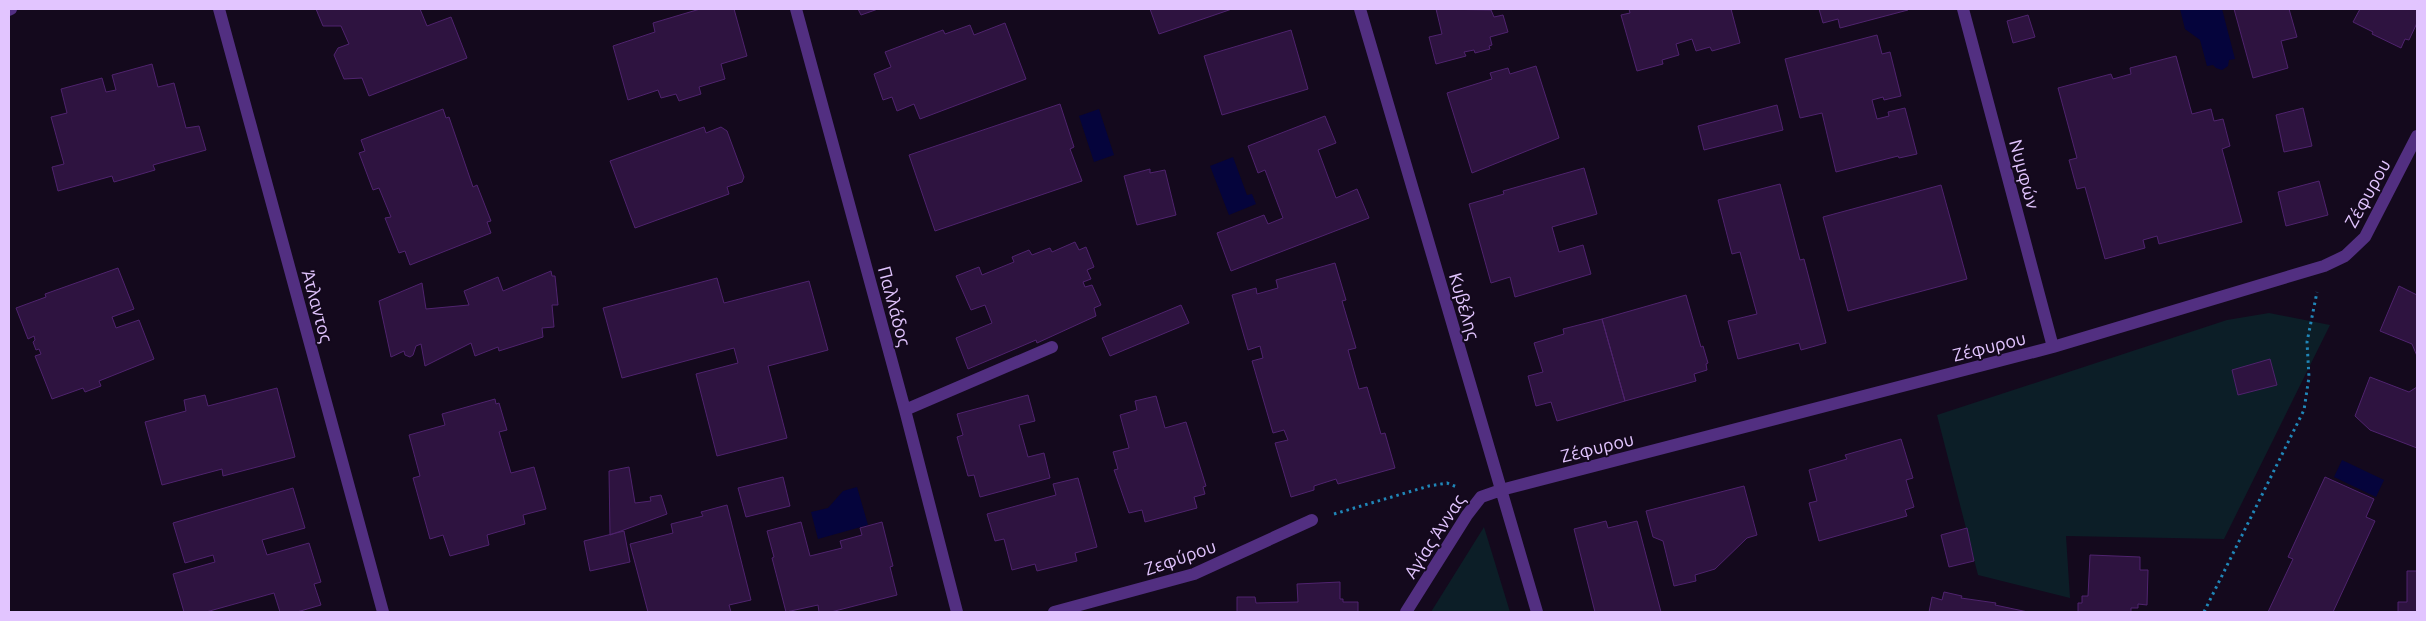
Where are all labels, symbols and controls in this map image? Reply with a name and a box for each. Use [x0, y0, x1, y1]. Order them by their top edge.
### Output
street label: Νυμφών [2006, 137, 2044, 211]
street label: Ζέφυρου [2340, 156, 2394, 230]
street label: Παλλάδος [874, 264, 915, 348]
street label: Άτλαντος [298, 267, 337, 345]
street label: Κυβέλης [1445, 270, 1484, 342]
street label: Ζέφυρου [1950, 327, 2028, 365]
street label: Ζέφυρου [1558, 428, 1636, 466]
street label: Αγίας Άννας [1399, 490, 1469, 582]
street label: Ζεφύρου [1141, 535, 1219, 579]

